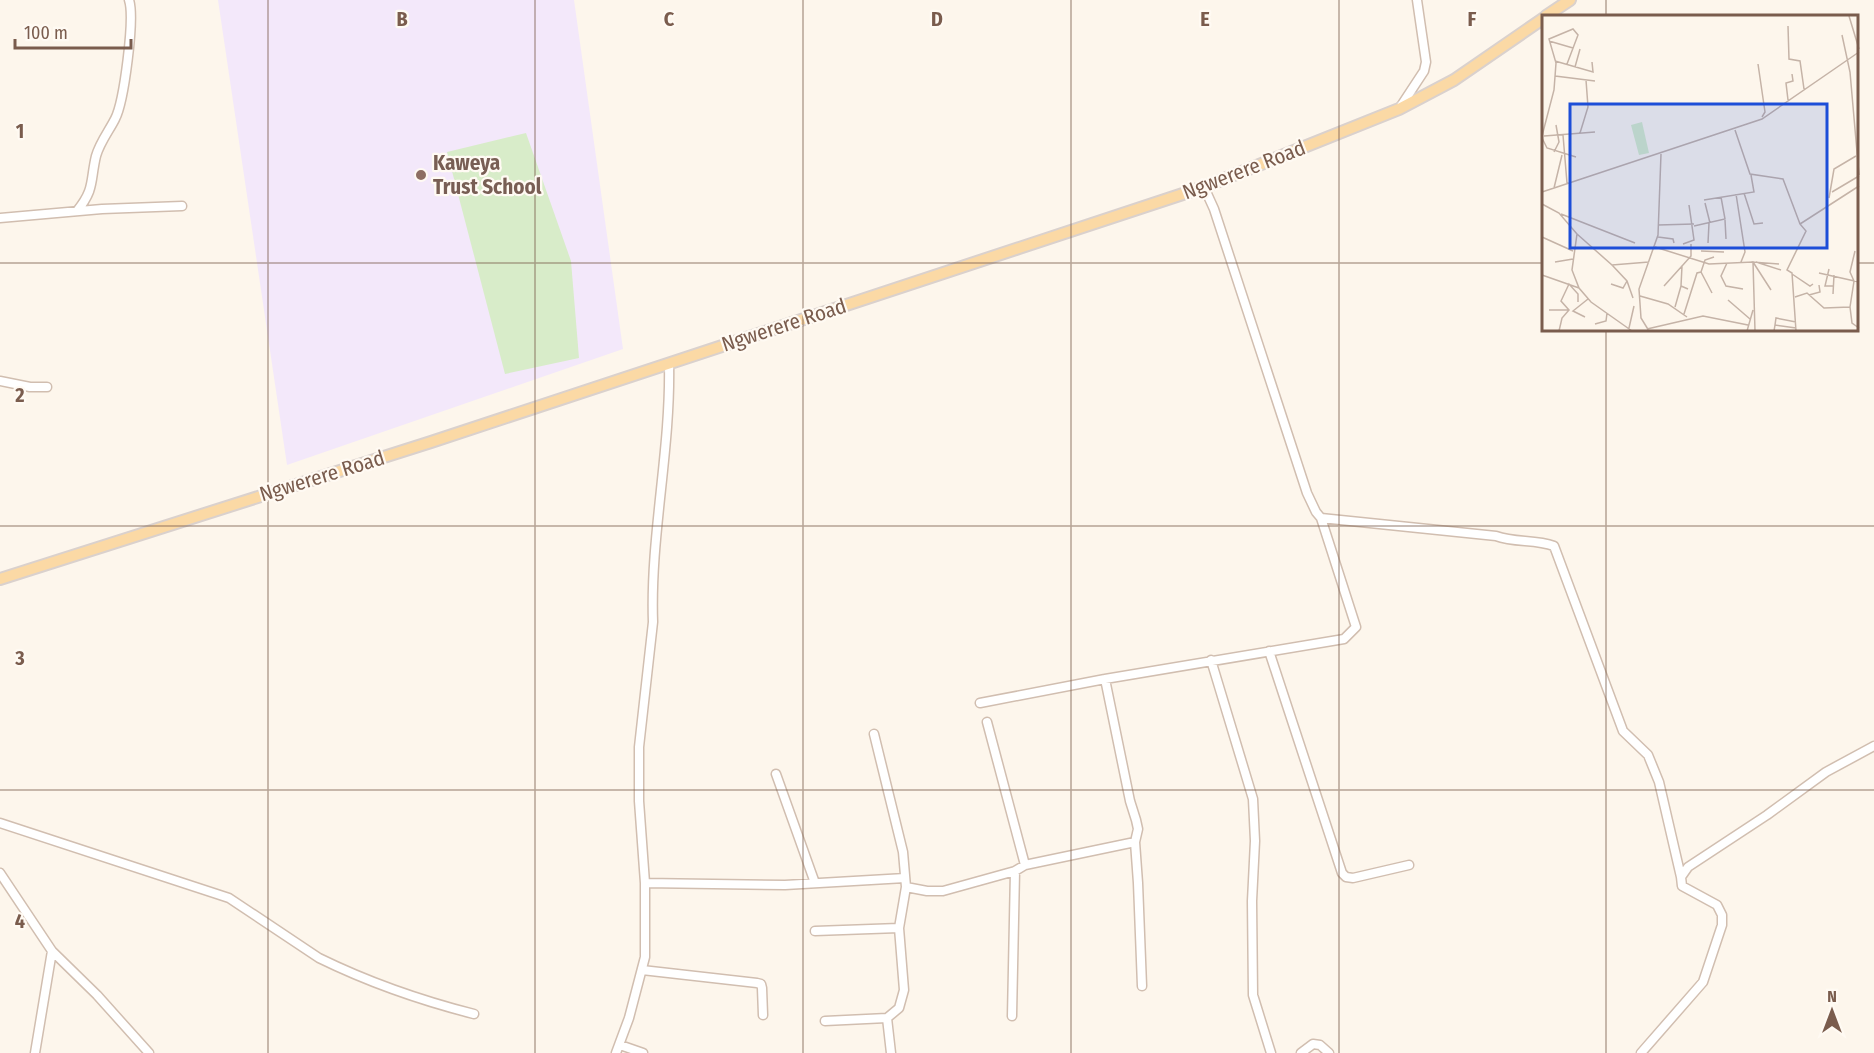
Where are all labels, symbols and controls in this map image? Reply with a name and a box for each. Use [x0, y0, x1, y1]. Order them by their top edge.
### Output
text: B [396, 7, 408, 31]
text: C [664, 7, 675, 31]
text: D [931, 7, 943, 31]
text: E [1200, 7, 1210, 31]
text: F [1468, 7, 1477, 31]
scale bar [15, 12, 130, 50]
inset map [1542, 15, 1859, 332]
text: 100 m [24, 22, 68, 44]
text: 1 [16, 119, 24, 143]
street label: Ngwerere Road [1179, 135, 1309, 205]
place label: Kaweya Trust School [433, 150, 542, 200]
marker: Kaweya Trust School [414, 168, 428, 182]
street label: Ngwerere Road [718, 293, 850, 357]
text: 2 [14, 383, 25, 407]
street label: Ngwerere Road [256, 445, 388, 507]
text: 3 [14, 646, 25, 670]
text: 4 [15, 909, 25, 933]
north arrow [1802, 981, 1862, 1041]
text: N [1827, 987, 1837, 1006]

